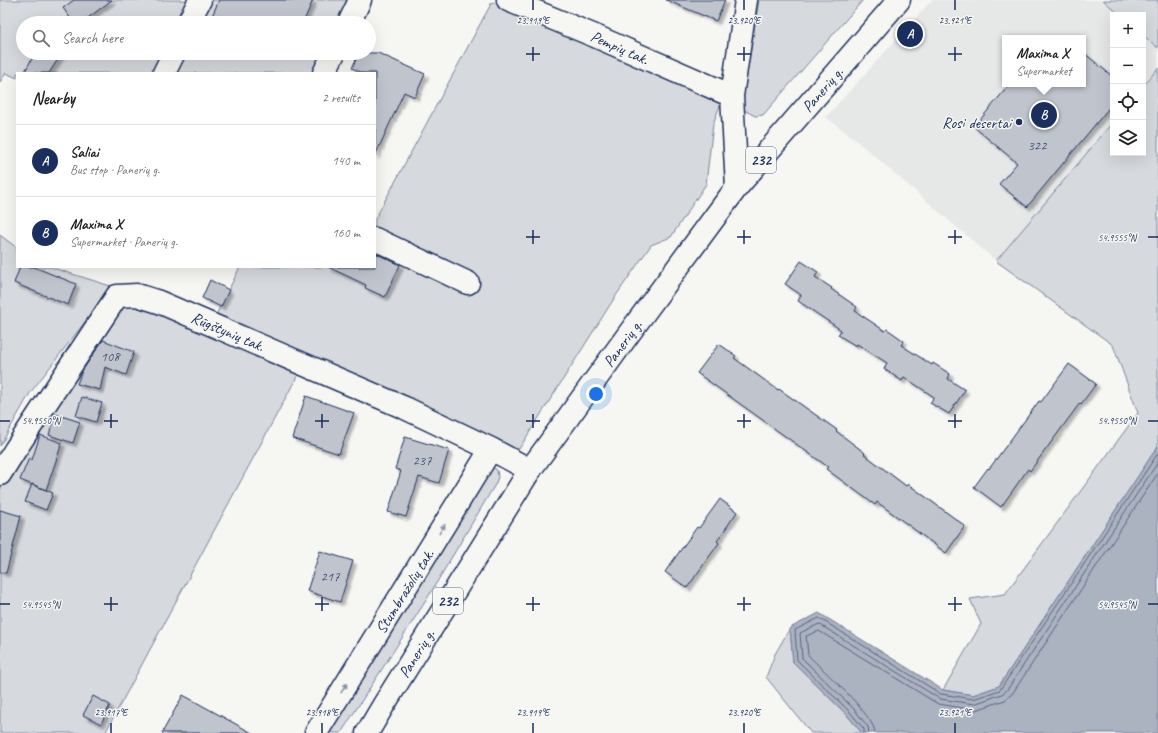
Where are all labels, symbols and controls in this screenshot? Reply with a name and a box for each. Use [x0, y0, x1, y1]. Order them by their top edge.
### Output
map controls [1110, 12, 1146, 156]
button: + [1110, 12, 1146, 48]
text: 23.919°E [517, 14, 551, 27]
text: 23.920°E [728, 14, 762, 27]
text: 23.921°E [939, 14, 973, 27]
search box [16, 16, 376, 60]
pin: A [897, 19, 923, 49]
street label: Pempių tak. [587, 26, 652, 70]
icon: search [30, 27, 52, 49]
text: Search here [62, 29, 123, 48]
popup [1002, 35, 1086, 87]
text: Maxima X [1016, 44, 1069, 63]
button: − [1110, 48, 1146, 84]
street label: Panerių g. [798, 62, 848, 116]
text: Supermarket [1016, 63, 1072, 79]
button: locate [1110, 84, 1146, 120]
text: Nearby [32, 88, 75, 109]
text: 2 results [322, 90, 360, 106]
pin: B [1031, 100, 1057, 130]
place label: Rosi desertai [942, 113, 1013, 133]
marker: Rosi desertai [1014, 117, 1024, 127]
button: layers [1110, 120, 1146, 156]
house number: 322 [1028, 137, 1048, 154]
text: Saliai [70, 143, 99, 162]
road number: 232 [746, 147, 776, 173]
text: A [42, 153, 48, 169]
text: 140 m [332, 153, 360, 169]
text: Bus stop · Panerių g. [70, 162, 160, 178]
text: Maxima X [70, 215, 123, 234]
text: B [42, 225, 48, 241]
text: 160 m [332, 225, 360, 241]
text: 54.9555°N [1098, 231, 1138, 244]
text: Supermarket · Panerių g. [70, 234, 178, 250]
street label: Rūgštynių tak. [188, 308, 268, 357]
street label: Panerių g. [599, 315, 647, 371]
house number: 108 [101, 348, 121, 365]
your location [586, 384, 606, 404]
text: 54.9550°N [22, 414, 62, 427]
text: 54.9550°N [1098, 414, 1138, 427]
house number: 237 [413, 452, 432, 469]
one-way arrow [438, 523, 445, 535]
street label: Stumbražolių tak. [371, 545, 439, 637]
house number: 217 [321, 568, 340, 585]
road number: 232 [433, 588, 463, 614]
text: 54.9545°N [22, 598, 62, 611]
text: 54.9545°N [1098, 598, 1138, 611]
street label: Panerių g. [394, 625, 440, 682]
one-way arrow [340, 683, 348, 693]
text: 23.917°E [95, 706, 129, 719]
text: 23.918°E [306, 706, 340, 719]
text: 23.919°E [517, 706, 551, 719]
text: 23.920°E [728, 706, 762, 719]
text: 23.921°E [939, 706, 973, 719]

